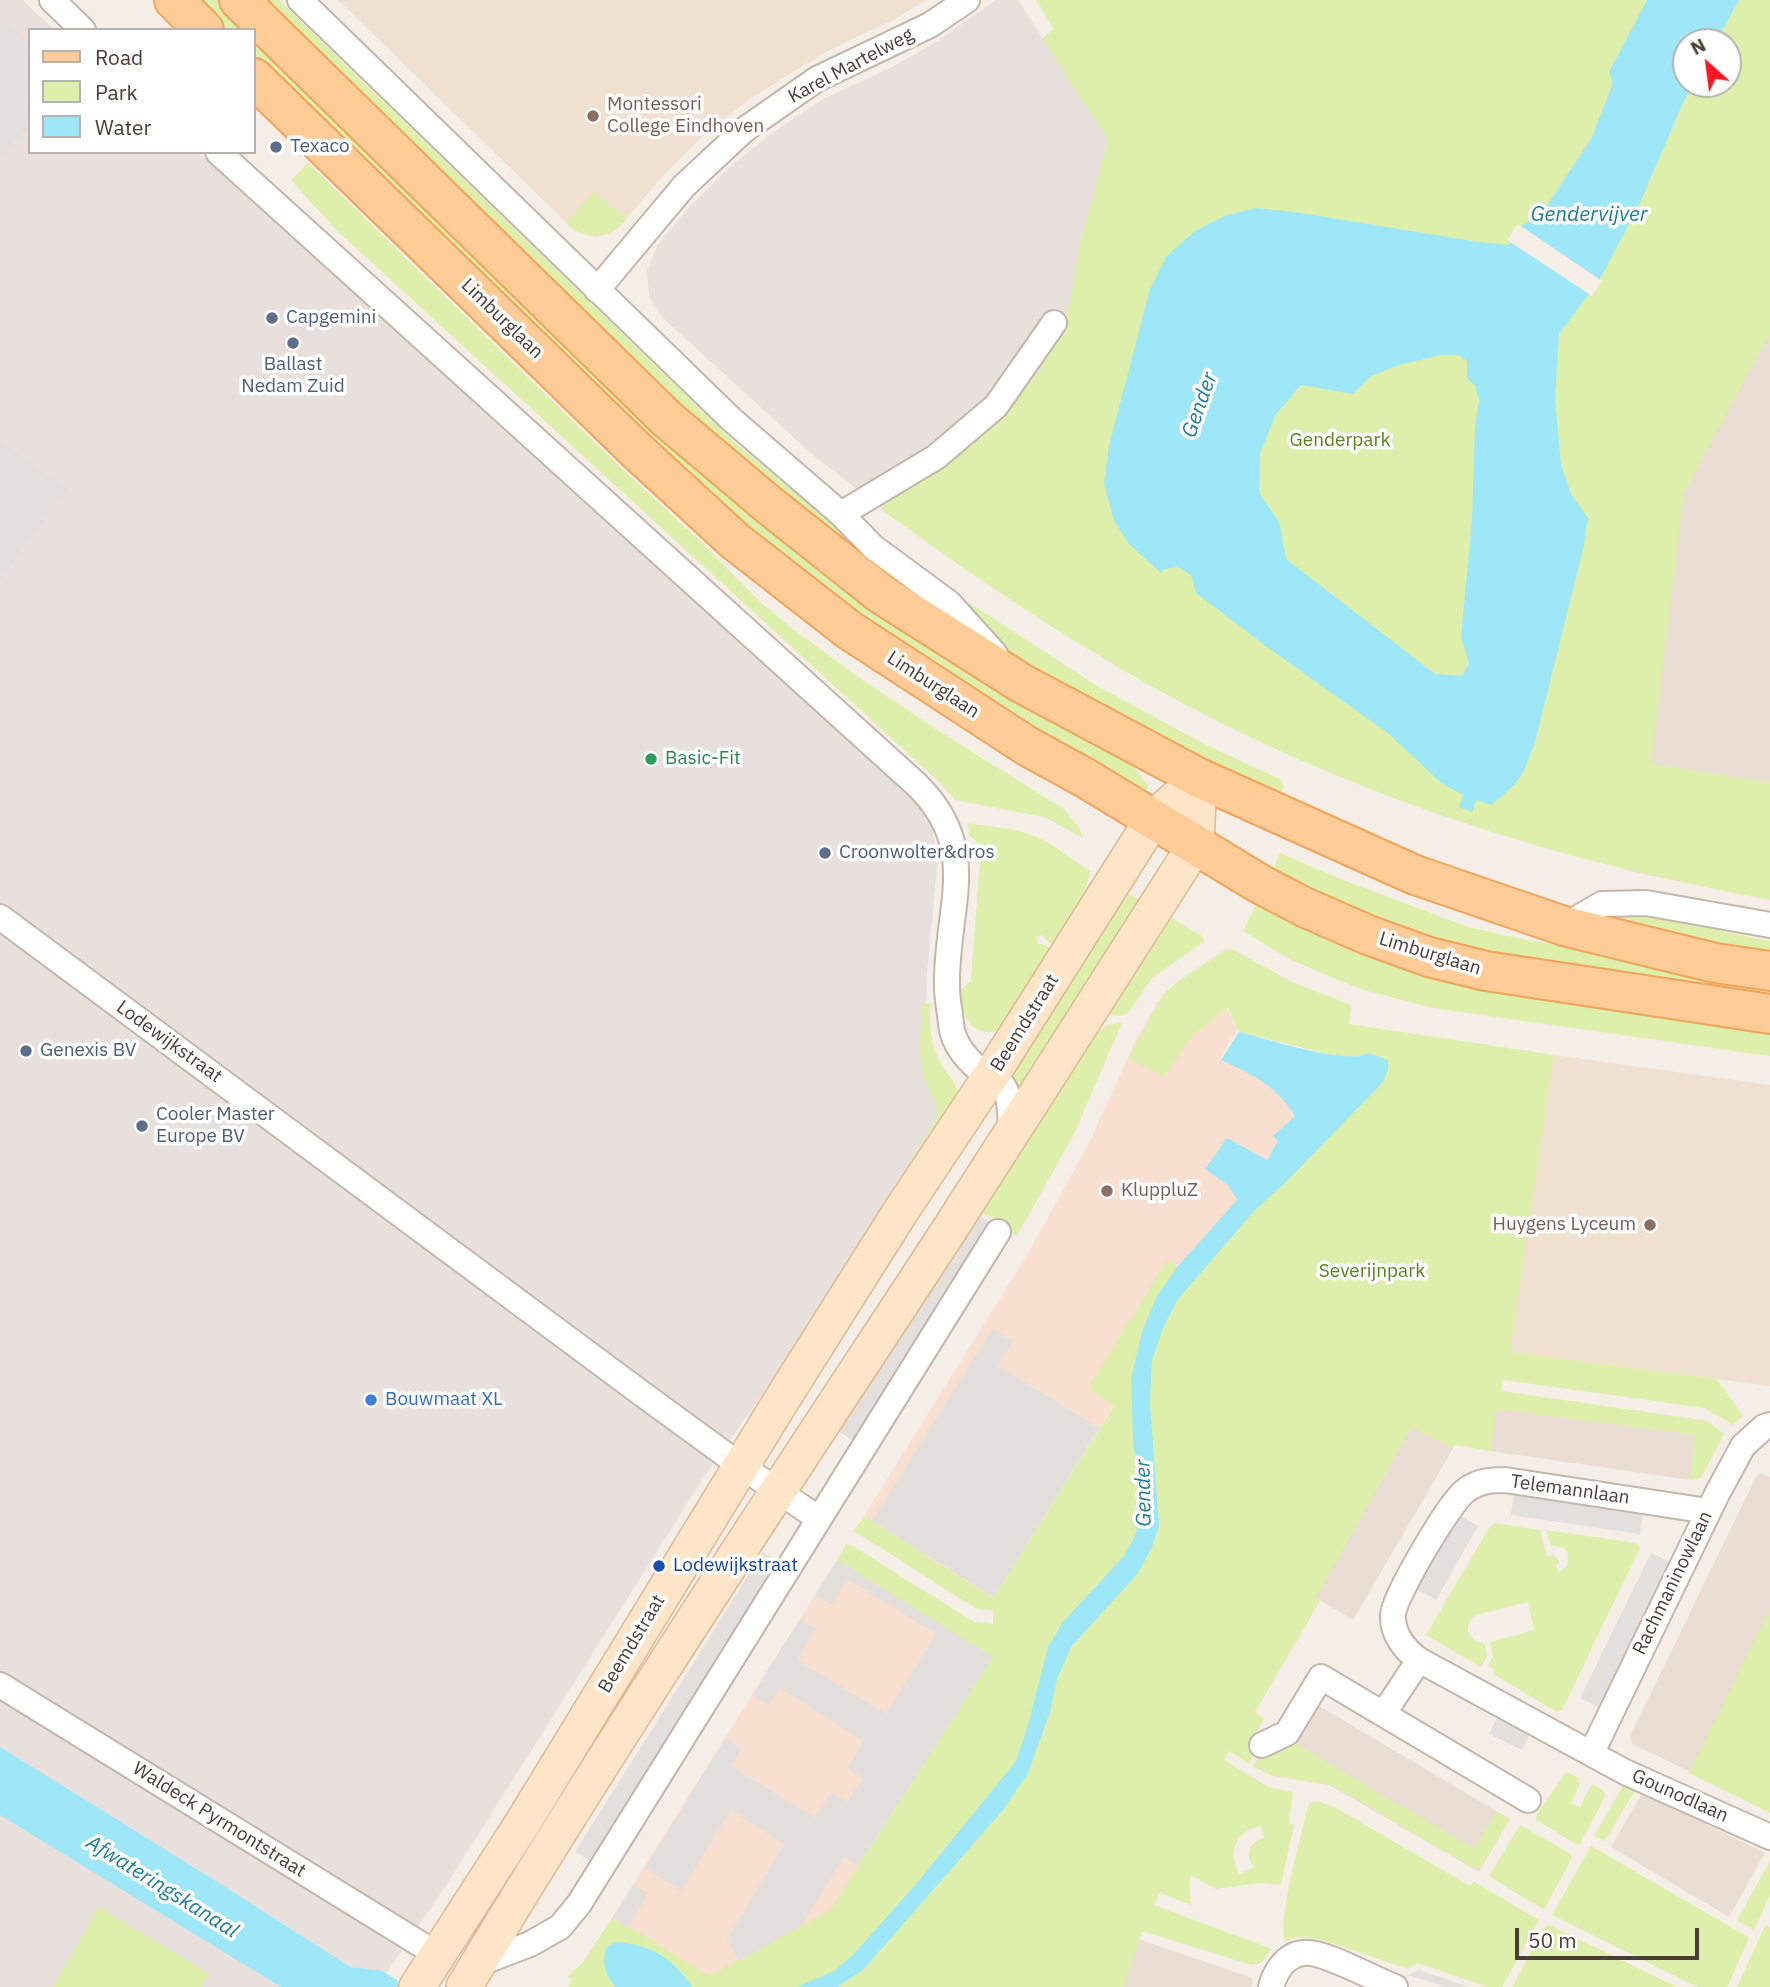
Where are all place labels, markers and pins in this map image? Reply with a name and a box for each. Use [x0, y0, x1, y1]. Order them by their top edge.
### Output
place label: Montessori College Eindhoven [607, 94, 764, 138]
marker: Montessori College Eindhoven [585, 108, 601, 124]
place label: Texaco [290, 136, 350, 158]
marker: Texaco [268, 139, 284, 155]
place label: Capgemini [286, 307, 376, 329]
marker: Capgemini [264, 310, 280, 326]
marker: Ballast Nedam Zuid [285, 335, 301, 351]
place label: Ballast Nedam Zuid [241, 354, 345, 398]
place label: Basic-Fit [665, 748, 741, 770]
marker: Basic-Fit [643, 751, 659, 767]
place label: Croonwolter&dros [839, 842, 995, 864]
marker: Croonwolter&dros [817, 845, 833, 861]
place label: Genexis BV [40, 1040, 136, 1062]
marker: Genexis BV [18, 1043, 34, 1059]
place label: Cooler Master Europe BV [156, 1104, 275, 1148]
marker: Cooler Master Europe BV [134, 1118, 150, 1134]
place label: KluppluZ [1121, 1180, 1198, 1202]
marker: KluppluZ [1099, 1183, 1115, 1199]
place label: Huygens Lyceum [1493, 1214, 1636, 1236]
marker: Huygens Lyceum [1642, 1217, 1658, 1233]
place label: Bouwmaat XL [385, 1389, 503, 1411]
marker: Bouwmaat XL [363, 1392, 379, 1408]
place label: Lodewijkstraat [673, 1555, 798, 1577]
marker: Lodewijkstraat [651, 1558, 667, 1574]

